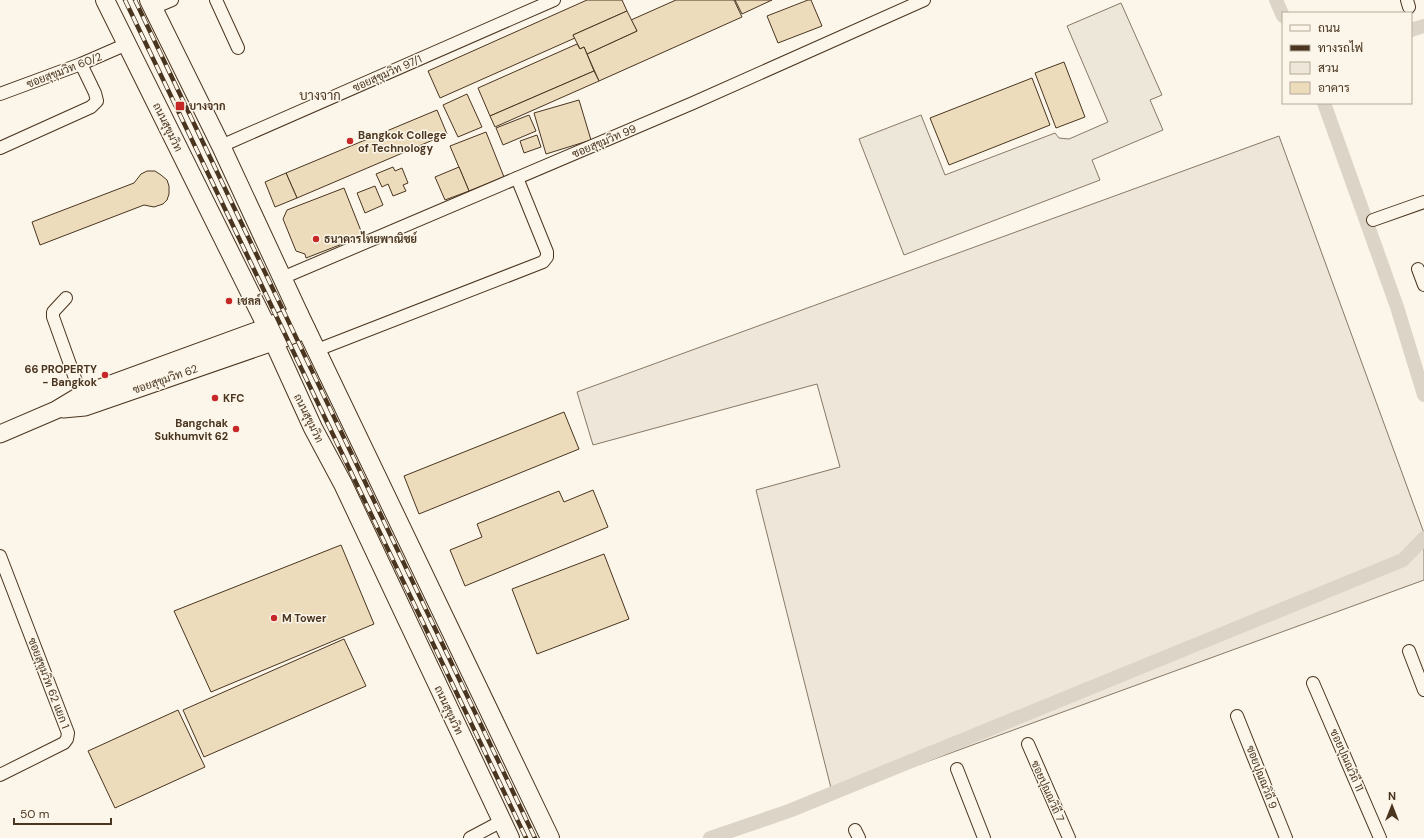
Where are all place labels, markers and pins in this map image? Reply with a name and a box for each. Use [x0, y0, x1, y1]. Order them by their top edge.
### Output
place label: บางจาก [189, 99, 226, 113]
marker: บางจาก [174, 100, 186, 112]
place label: Bangkok College of Technology [358, 128, 447, 155]
marker: Bangkok College of Technology [345, 136, 355, 146]
place label: ธนาคารไทยพาณิชย์ [324, 231, 418, 246]
marker: ธนาคารไทยพาณิชย์ [311, 234, 321, 244]
place label: เชลล์ [237, 293, 262, 308]
marker: เชลล์ [224, 296, 234, 306]
place label: 66 PROPERTY - Bangkok [24, 362, 98, 389]
marker: 66 PROPERTY - Bangkok [100, 370, 110, 380]
place label: KFC [223, 391, 244, 405]
marker: KFC [210, 393, 220, 403]
place label: Bangchak Sukhumvit 62 [155, 416, 229, 443]
marker: Bangchak Sukhumvit 62 [231, 424, 241, 434]
place label: M Tower [282, 611, 327, 625]
marker: M Tower [269, 613, 279, 623]

